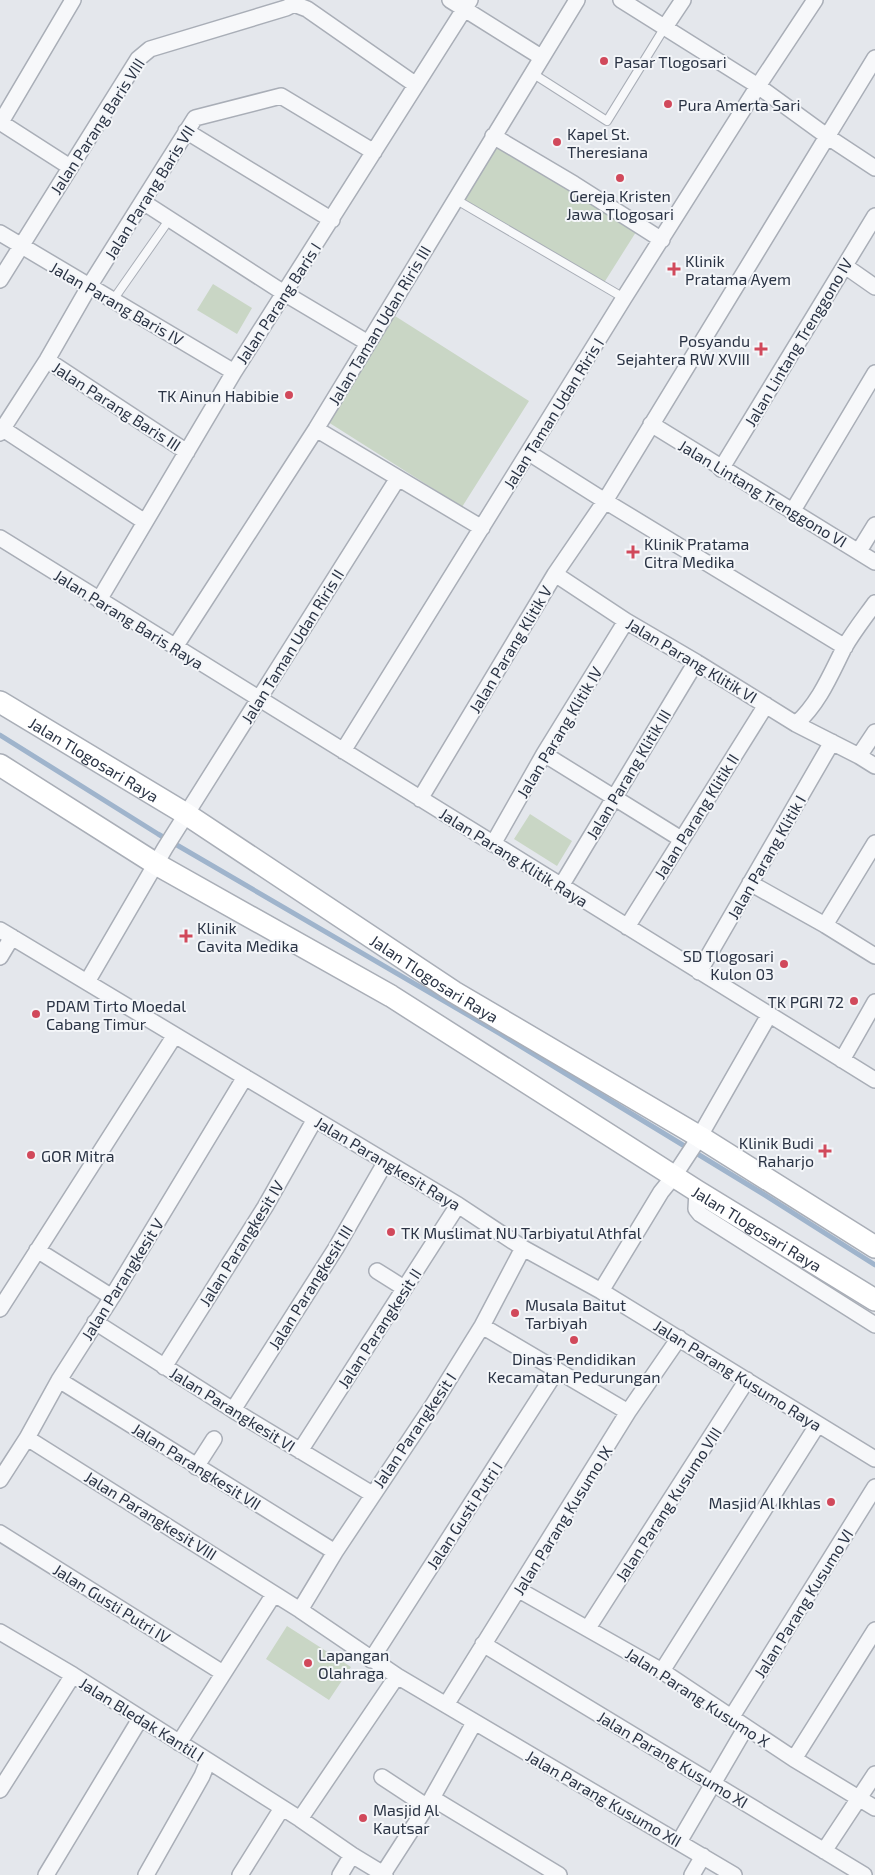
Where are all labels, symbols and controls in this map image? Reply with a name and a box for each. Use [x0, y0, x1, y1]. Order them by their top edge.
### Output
place label: Pasar Tlogosari [614, 52, 727, 71]
street label: Jalan Parang Baris VIII [46, 54, 148, 198]
marker: Pasar Tlogosari [598, 55, 610, 67]
place label: Pura Amerta Sari [678, 95, 801, 114]
marker: Pura Amerta Sari [662, 98, 674, 110]
street label: Jalan Parang Baris VII [100, 121, 198, 263]
place label: Kapel St. Theresiana [567, 124, 648, 161]
marker: Kapel St. Theresiana [551, 136, 563, 148]
marker: Gereja Kristen Jawa Tlogosari [614, 172, 626, 184]
place label: Gereja Kristen Jawa Tlogosari [566, 186, 674, 223]
street label: Jalan Parang Baris I [232, 239, 324, 367]
street label: Jalan Taman Udan Riris III [324, 242, 434, 408]
place label: Klinik Pratama Ayem [685, 251, 791, 288]
street label: Jalan Lintang Trenggono IV [740, 254, 856, 430]
street label: Jalan Parang Baris IV [47, 257, 187, 349]
marker: Klinik Pratama Ayem [667, 262, 681, 276]
place label: Posyandu Sejahtera RW XVIII [616, 331, 750, 369]
street label: Jalan Taman Udan Riris I [499, 334, 607, 492]
marker: Posyandu Sejahtera RW XVIII [754, 342, 768, 356]
street label: Jalan Parang Baris III [49, 357, 185, 455]
place label: TK Ainun Habibie [158, 386, 279, 405]
marker: TK Ainun Habibie [283, 389, 295, 401]
street label: Jalan Lintang Trenggono VI [676, 435, 850, 551]
place label: Klinik Pratama Citra Medika [644, 534, 749, 571]
marker: Klinik Pratama Citra Medika [626, 545, 640, 559]
street label: Jalan Parang Baris Raya [51, 565, 207, 673]
street label: Jalan Taman Udan Riris II [237, 565, 347, 727]
street label: Jalan Parang Klitik V [465, 582, 556, 716]
street label: Jalan Parang Klitik VI [623, 613, 761, 707]
street label: Jalan Parang Klitik IV [512, 663, 606, 801]
street label: Jalan Parang Klitik III [582, 706, 674, 842]
street label: Jalan Tlogosari Raya [26, 712, 163, 805]
street label: Jalan Parang Klitik II [650, 750, 742, 882]
street label: Jalan Parang Klitik I [723, 792, 809, 922]
street label: Jalan Parang Klitik Raya [436, 804, 592, 910]
place label: Klinik Cavita Medika [197, 918, 299, 955]
marker: Klinik Cavita Medika [179, 929, 193, 943]
street label: Jalan Tlogosari Raya [367, 930, 502, 1026]
place label: SD Tlogosari Kulon 03 [683, 946, 774, 983]
marker: SD Tlogosari Kulon 03 [778, 958, 790, 970]
place label: TK PGRI 72 [768, 992, 844, 1011]
marker: TK PGRI 72 [848, 995, 860, 1007]
place label: PDAM Tirto Moedal Cabang Timur [46, 996, 186, 1033]
marker: PDAM Tirto Moedal Cabang Timur [30, 1008, 42, 1020]
street label: Jalan Parangkesit Raya [312, 1112, 464, 1214]
place label: Klinik Budi Raharjo [739, 1133, 814, 1171]
marker: Klinik Budi Raharjo [818, 1144, 832, 1158]
place label: GOR Mitra [41, 1146, 115, 1165]
marker: GOR Mitra [25, 1149, 37, 1161]
street label: Jalan Parangkesit IV [195, 1177, 287, 1309]
street label: Jalan Tlogosari Raya [689, 1181, 826, 1275]
street label: Jalan Parangkesit V [77, 1214, 167, 1343]
street label: Jalan Parangkesit III [264, 1221, 356, 1353]
place label: TK Muslimat NU Tarbiyatul Athfal [401, 1223, 642, 1242]
marker: TK Muslimat NU Tarbiyatul Athfal [385, 1226, 397, 1238]
street label: Jalan Parangkesit II [333, 1265, 425, 1391]
place label: Musala Baitut Tarbiyah [525, 1295, 626, 1332]
marker: Musala Baitut Tarbiyah [509, 1307, 521, 1319]
street label: Jalan Parang Kusumo Raya [651, 1316, 825, 1434]
marker: Dinas Pendidikan Kecamatan Pedurungan [568, 1334, 580, 1346]
place label: Dinas Pendidikan Kecamatan Pedurungan [488, 1349, 660, 1386]
street label: Jalan Parangkesit VI [167, 1363, 299, 1455]
street label: Jalan Parangkesit I [368, 1369, 460, 1491]
street label: Jalan Parangkesit VII [129, 1419, 265, 1513]
street label: Jalan Parang Kusumo VIII [611, 1423, 725, 1585]
street label: Jalan Parang Kusumo IX [508, 1442, 616, 1598]
street label: Jalan Gusti Putri I [422, 1458, 506, 1572]
street label: Jalan Parangkesit VIII [81, 1467, 221, 1563]
place label: Masjid Al Ikhlas [709, 1493, 821, 1513]
marker: Masjid Al Ikhlas [825, 1496, 837, 1508]
street label: Jalan Parang Kusumo VI [749, 1525, 857, 1681]
street label: Jalan Gusti Putri IV [50, 1559, 174, 1647]
street label: Jalan Parang Kusumo X [622, 1643, 774, 1751]
place label: Lapangan Olahraga [318, 1645, 389, 1682]
marker: Lapangan Olahraga [302, 1657, 314, 1669]
street label: Jalan Bledak Kantil I [76, 1673, 208, 1765]
street label: Jalan Parang Kusumo XI [594, 1707, 752, 1811]
street label: Jalan Parang Kusumo XII [523, 1746, 685, 1850]
place label: Masjid Al Kautsar [373, 1800, 439, 1837]
marker: Masjid Al Kautsar [357, 1812, 369, 1824]

